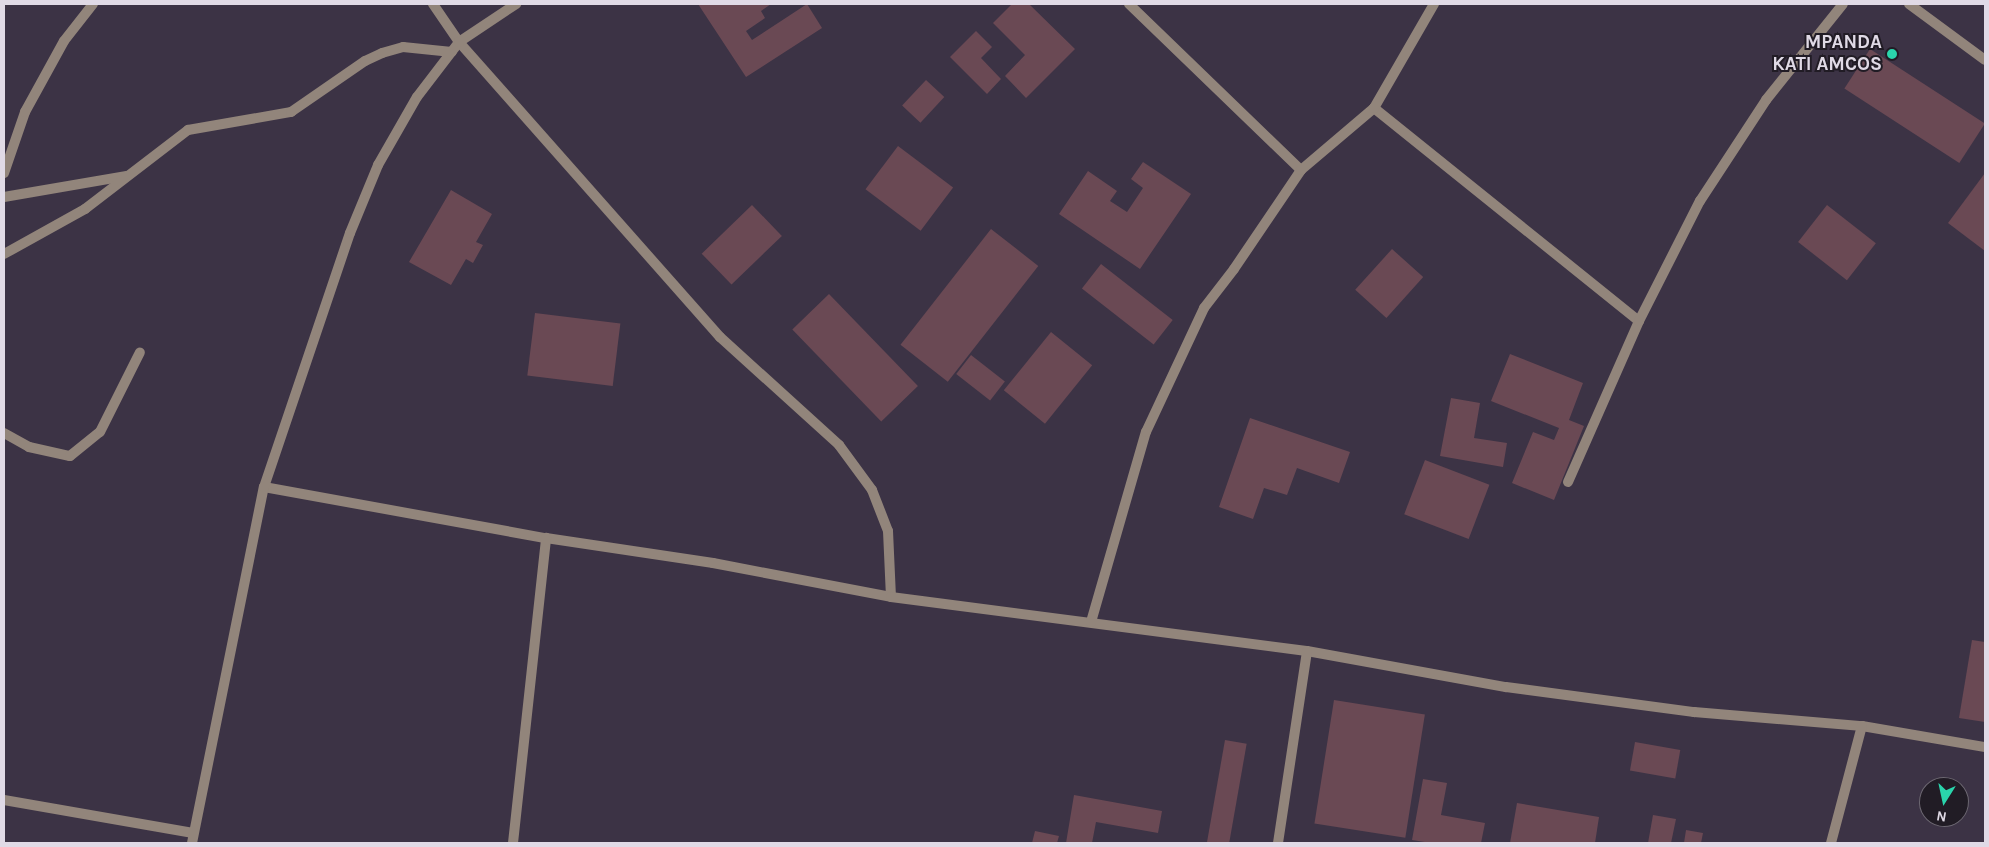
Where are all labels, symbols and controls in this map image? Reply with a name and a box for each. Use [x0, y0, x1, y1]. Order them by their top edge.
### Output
place label: MPANDA KATI AMCOS [1772, 32, 1882, 76]
marker: MPANDA KATI AMCOS [1886, 48, 1898, 60]
north arrow [1919, 777, 1969, 827]
text: N [1935, 807, 1948, 826]

